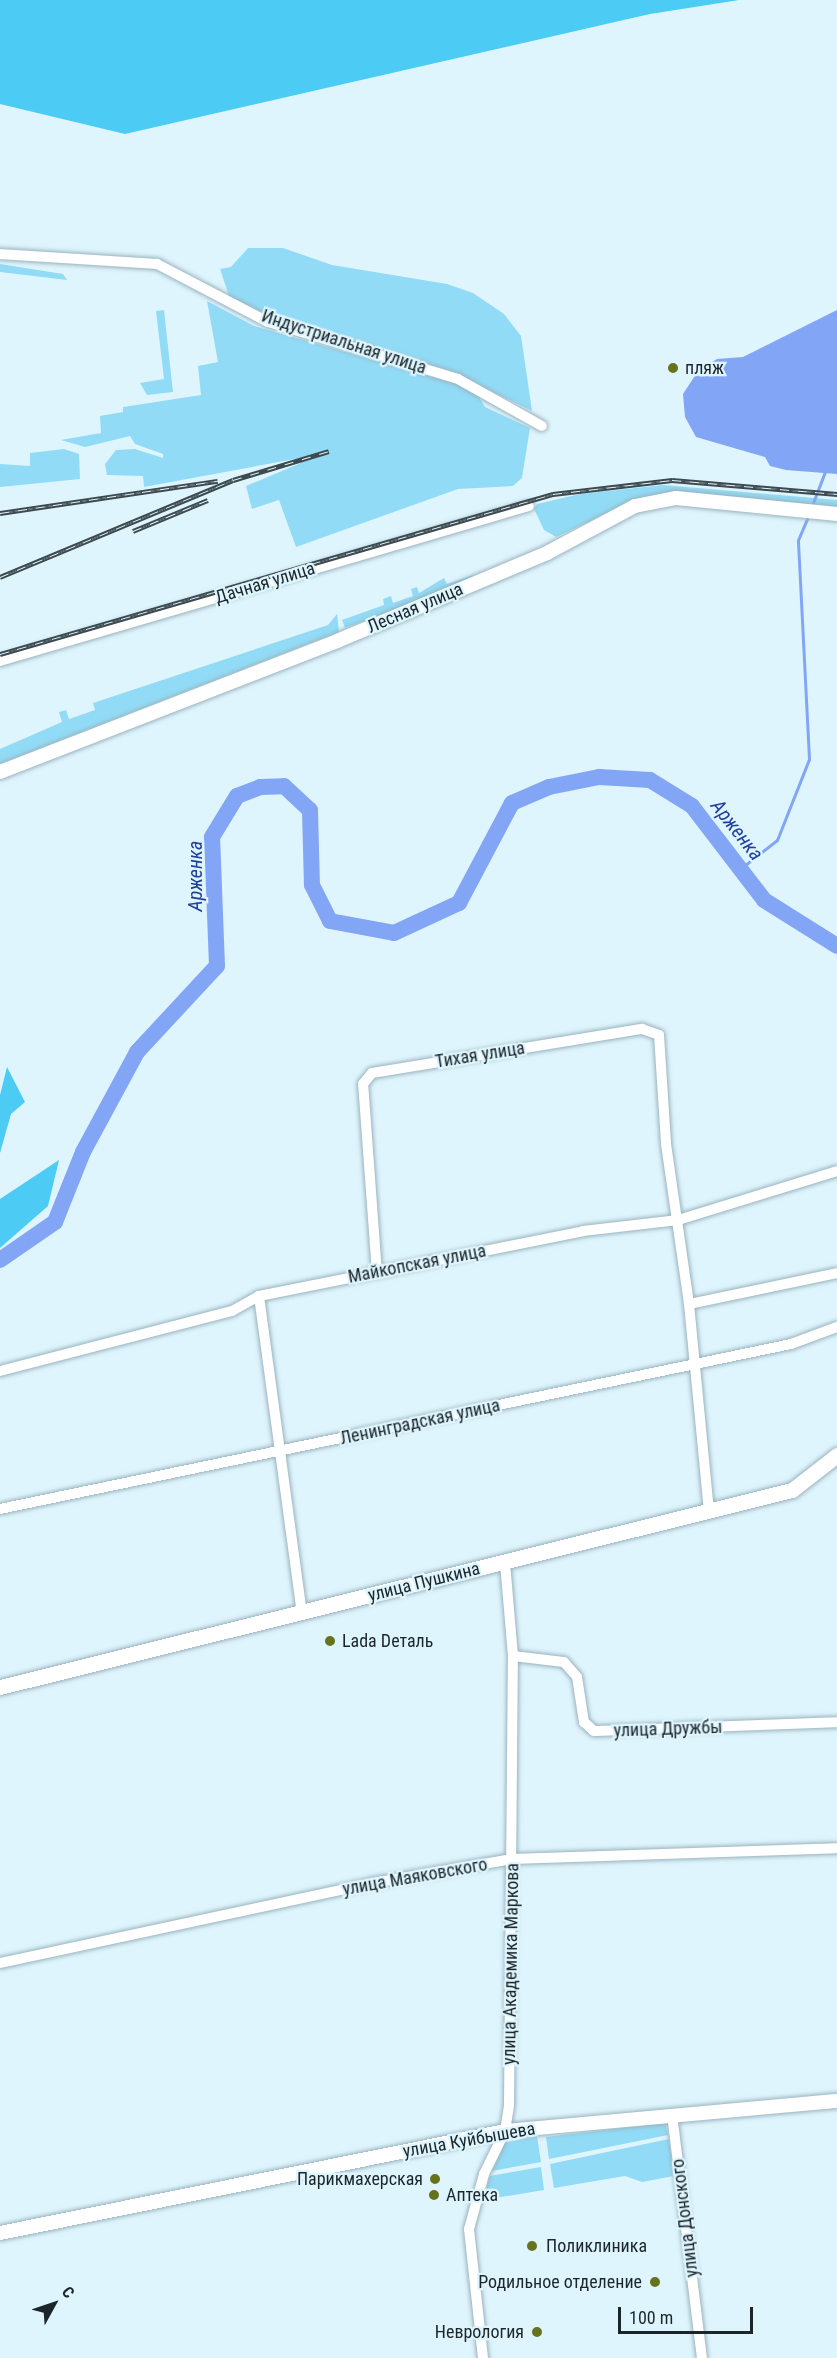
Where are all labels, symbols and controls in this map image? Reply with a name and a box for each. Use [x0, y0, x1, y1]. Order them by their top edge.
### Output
street label: Индустриальная улица [259, 305, 429, 379]
place label: пляж [685, 357, 724, 379]
marker: пляж [666, 361, 680, 375]
street label: Дачная улица [212, 558, 318, 608]
street label: Лесная улица [364, 578, 466, 638]
water label: Арженка [706, 795, 768, 865]
water label: Арженка [183, 841, 207, 911]
street label: Тихая улица [434, 1037, 526, 1073]
street label: Майкопская улица [346, 1240, 488, 1288]
street label: Ленинградская улица [338, 1395, 502, 1449]
street label: улица Пушкина [366, 1558, 482, 1606]
place label: Lada Dеталь [342, 1630, 433, 1652]
marker: Lada Dеталь [323, 1634, 337, 1648]
street label: улица Дружбы [613, 1716, 723, 1742]
street label: улица Маяковского [341, 1854, 489, 1900]
street label: улица Академика Маркова [498, 1863, 524, 2065]
street label: улица Куйбышева [401, 2118, 537, 2162]
street label: улица Донского [667, 2158, 703, 2278]
place label: Парикмахерская [297, 2168, 423, 2190]
marker: Парикмахерская [428, 2172, 442, 2186]
place label: Аптека [446, 2184, 498, 2206]
marker: Аптека [427, 2188, 441, 2202]
place label: Поликлиника [546, 2235, 647, 2257]
marker: Поликлиника [523, 2237, 541, 2255]
place label: Родильное отделение [478, 2271, 642, 2293]
marker: Родильное отделение [646, 2273, 664, 2291]
north arrow [24, 2274, 84, 2334]
text: С [58, 2283, 78, 2302]
scale bar [621, 2295, 756, 2333]
text: 100 m [629, 2307, 673, 2328]
place label: Неврология [435, 2321, 524, 2343]
marker: Неврология [528, 2323, 546, 2341]

